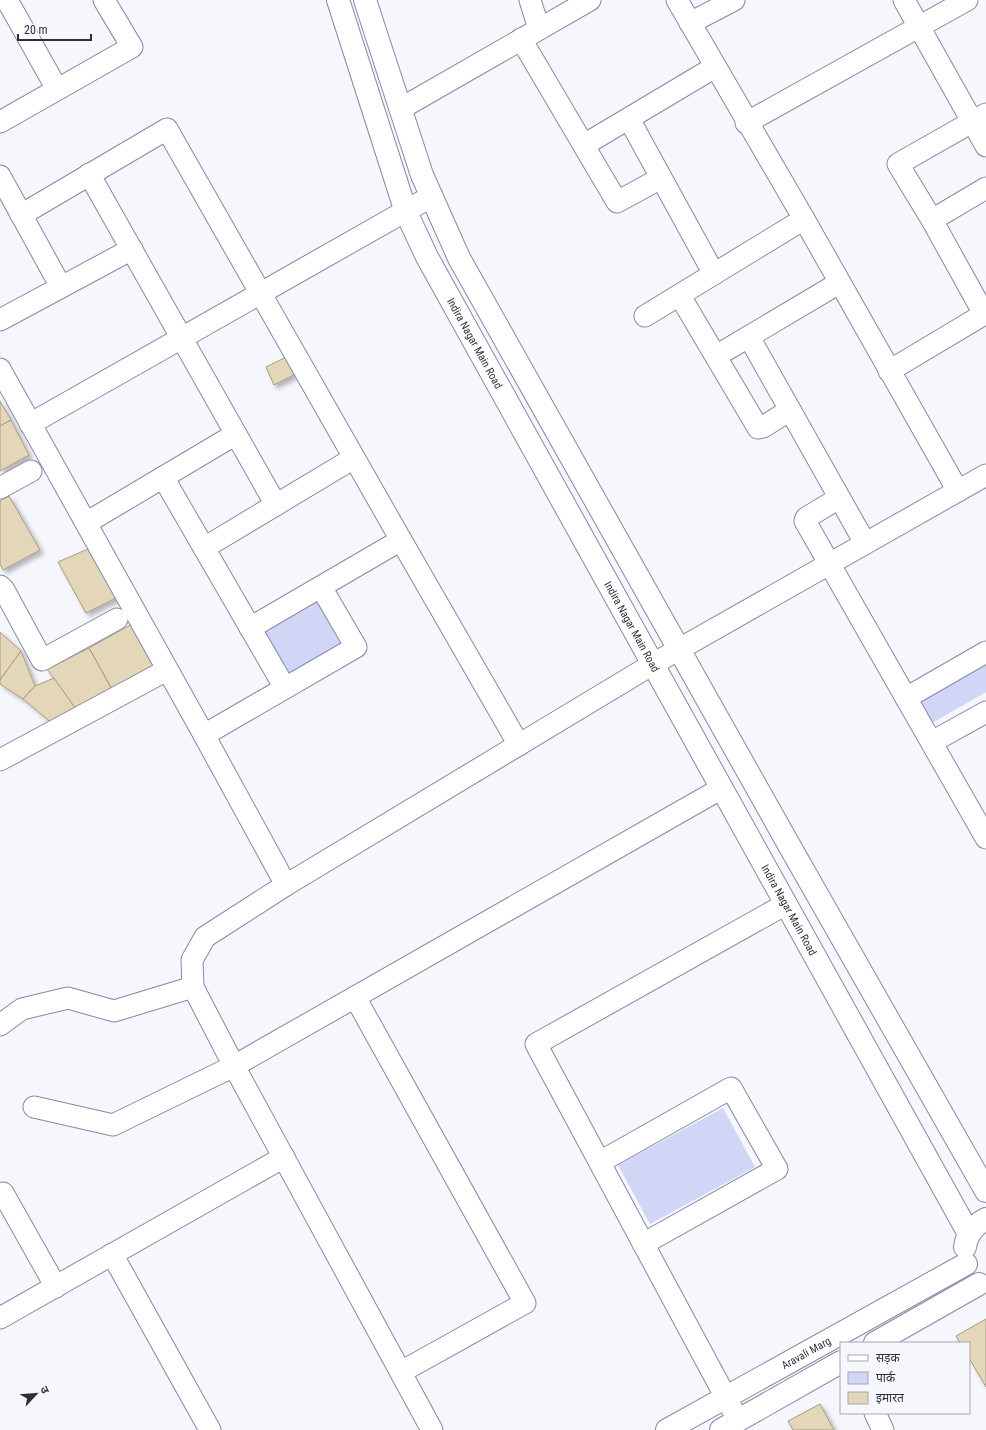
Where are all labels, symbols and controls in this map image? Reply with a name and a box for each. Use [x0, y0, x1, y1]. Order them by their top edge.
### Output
scale bar [18, 16, 91, 42]
text: 20 m [24, 23, 48, 37]
street label: Indira Nagar Main Road [444, 296, 505, 391]
street label: Indira Nagar Main Road [601, 579, 662, 675]
street label: Indira Nagar Main Road [758, 863, 819, 958]
street label: Aravali Marg [779, 1334, 833, 1372]
legend [840, 1342, 970, 1414]
text: सड़क [876, 1351, 901, 1365]
text: पार्क [876, 1371, 896, 1385]
north arrow [16, 1374, 56, 1414]
text: उ [37, 1384, 52, 1396]
text: इमारत [876, 1391, 905, 1405]

